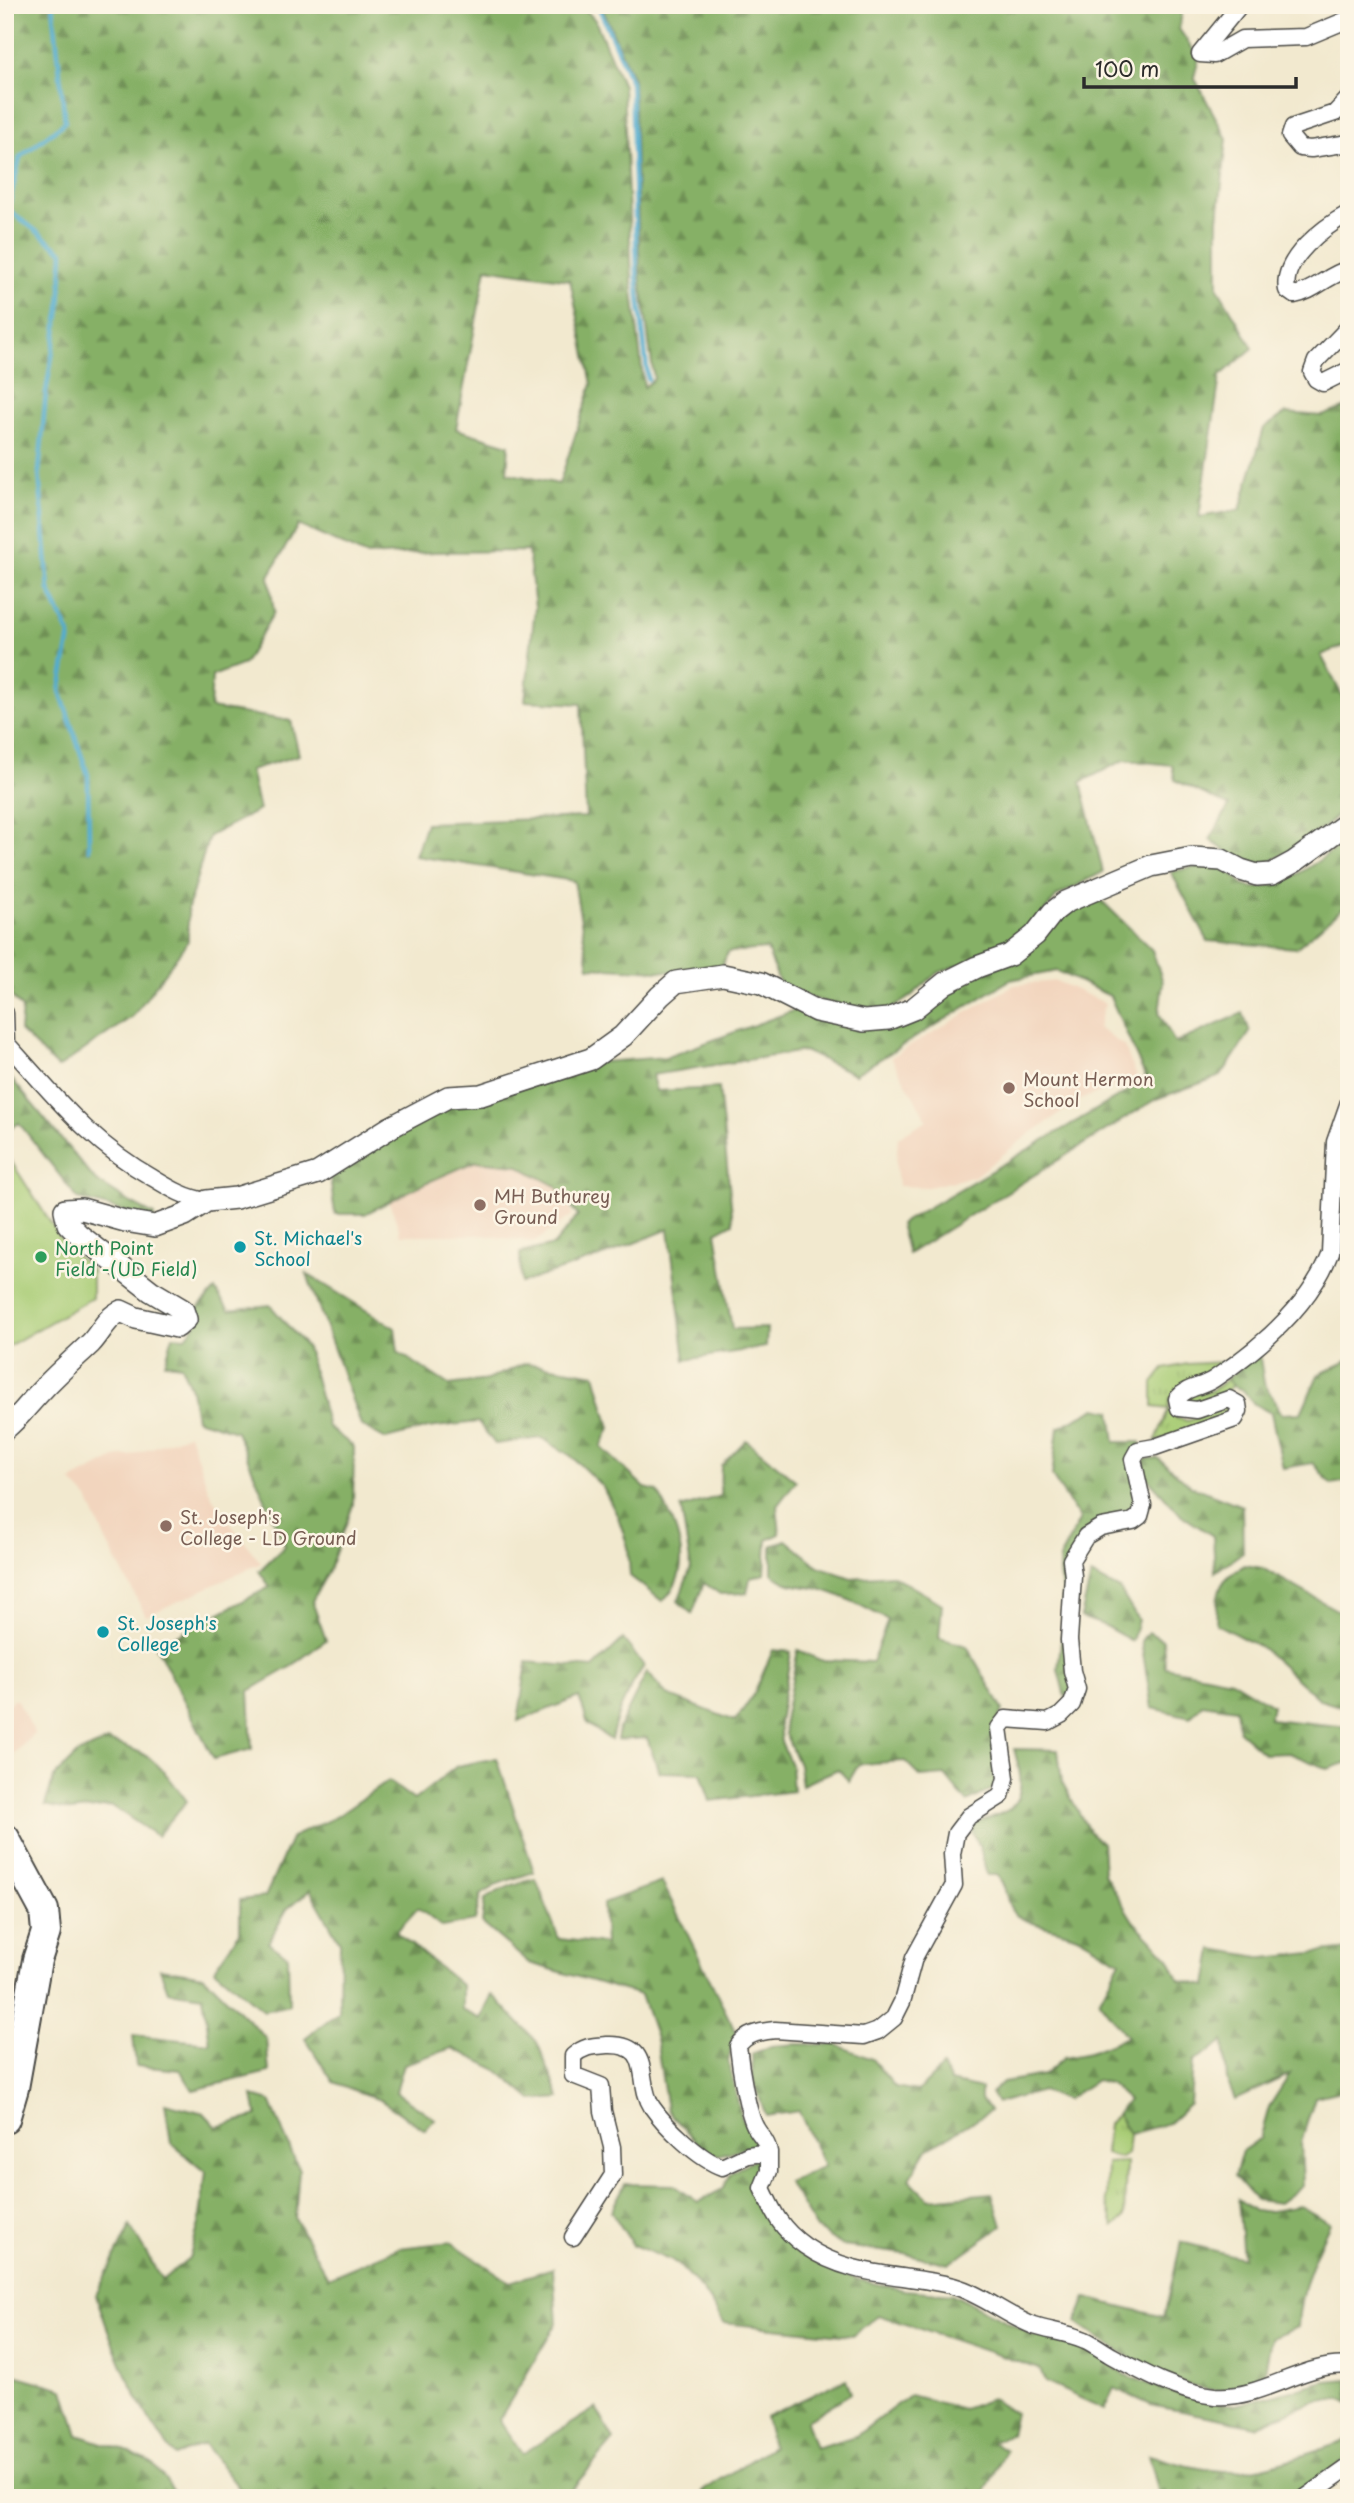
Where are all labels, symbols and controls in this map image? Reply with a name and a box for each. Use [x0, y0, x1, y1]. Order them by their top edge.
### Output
scale bar [1084, 46, 1296, 90]
text: 100 m [1095, 52, 1159, 84]
place label: Mount Hermon School [1023, 1065, 1154, 1113]
marker: Mount Hermon School [1001, 1080, 1017, 1096]
place label: MH Buthurey Ground [494, 1182, 610, 1230]
marker: MH Buthurey Ground [472, 1197, 488, 1213]
place label: St. Michael's School [254, 1224, 362, 1272]
place label: North Point Field -(UD Field) [55, 1234, 197, 1282]
marker: St. Michael's School [232, 1239, 248, 1255]
marker: North Point Field -(UD Field) [33, 1249, 49, 1265]
place label: St. Joseph's College - LD Ground [180, 1503, 357, 1551]
marker: St. Joseph's College - LD Ground [158, 1518, 174, 1534]
place label: St. Joseph's College [117, 1609, 217, 1657]
marker: St. Joseph's College [95, 1624, 111, 1640]

